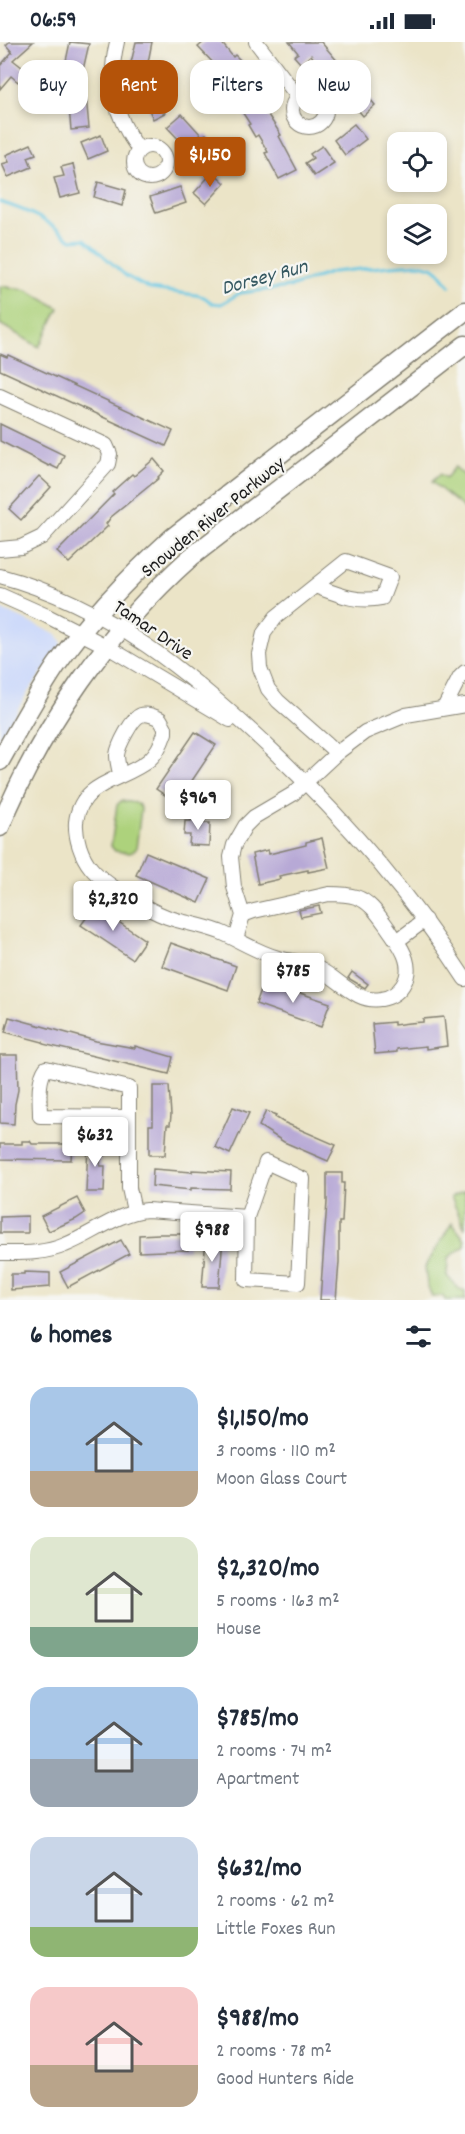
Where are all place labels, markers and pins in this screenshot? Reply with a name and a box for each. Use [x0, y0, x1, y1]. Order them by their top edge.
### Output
pin: $1,150 [161, 137, 259, 188]
pin: $969 [162, 780, 234, 831]
pin: $2,320 [64, 881, 162, 932]
pin: $785 [257, 953, 329, 1004]
pin: $632 [59, 1117, 131, 1168]
pin: $988 [176, 1212, 248, 1263]

